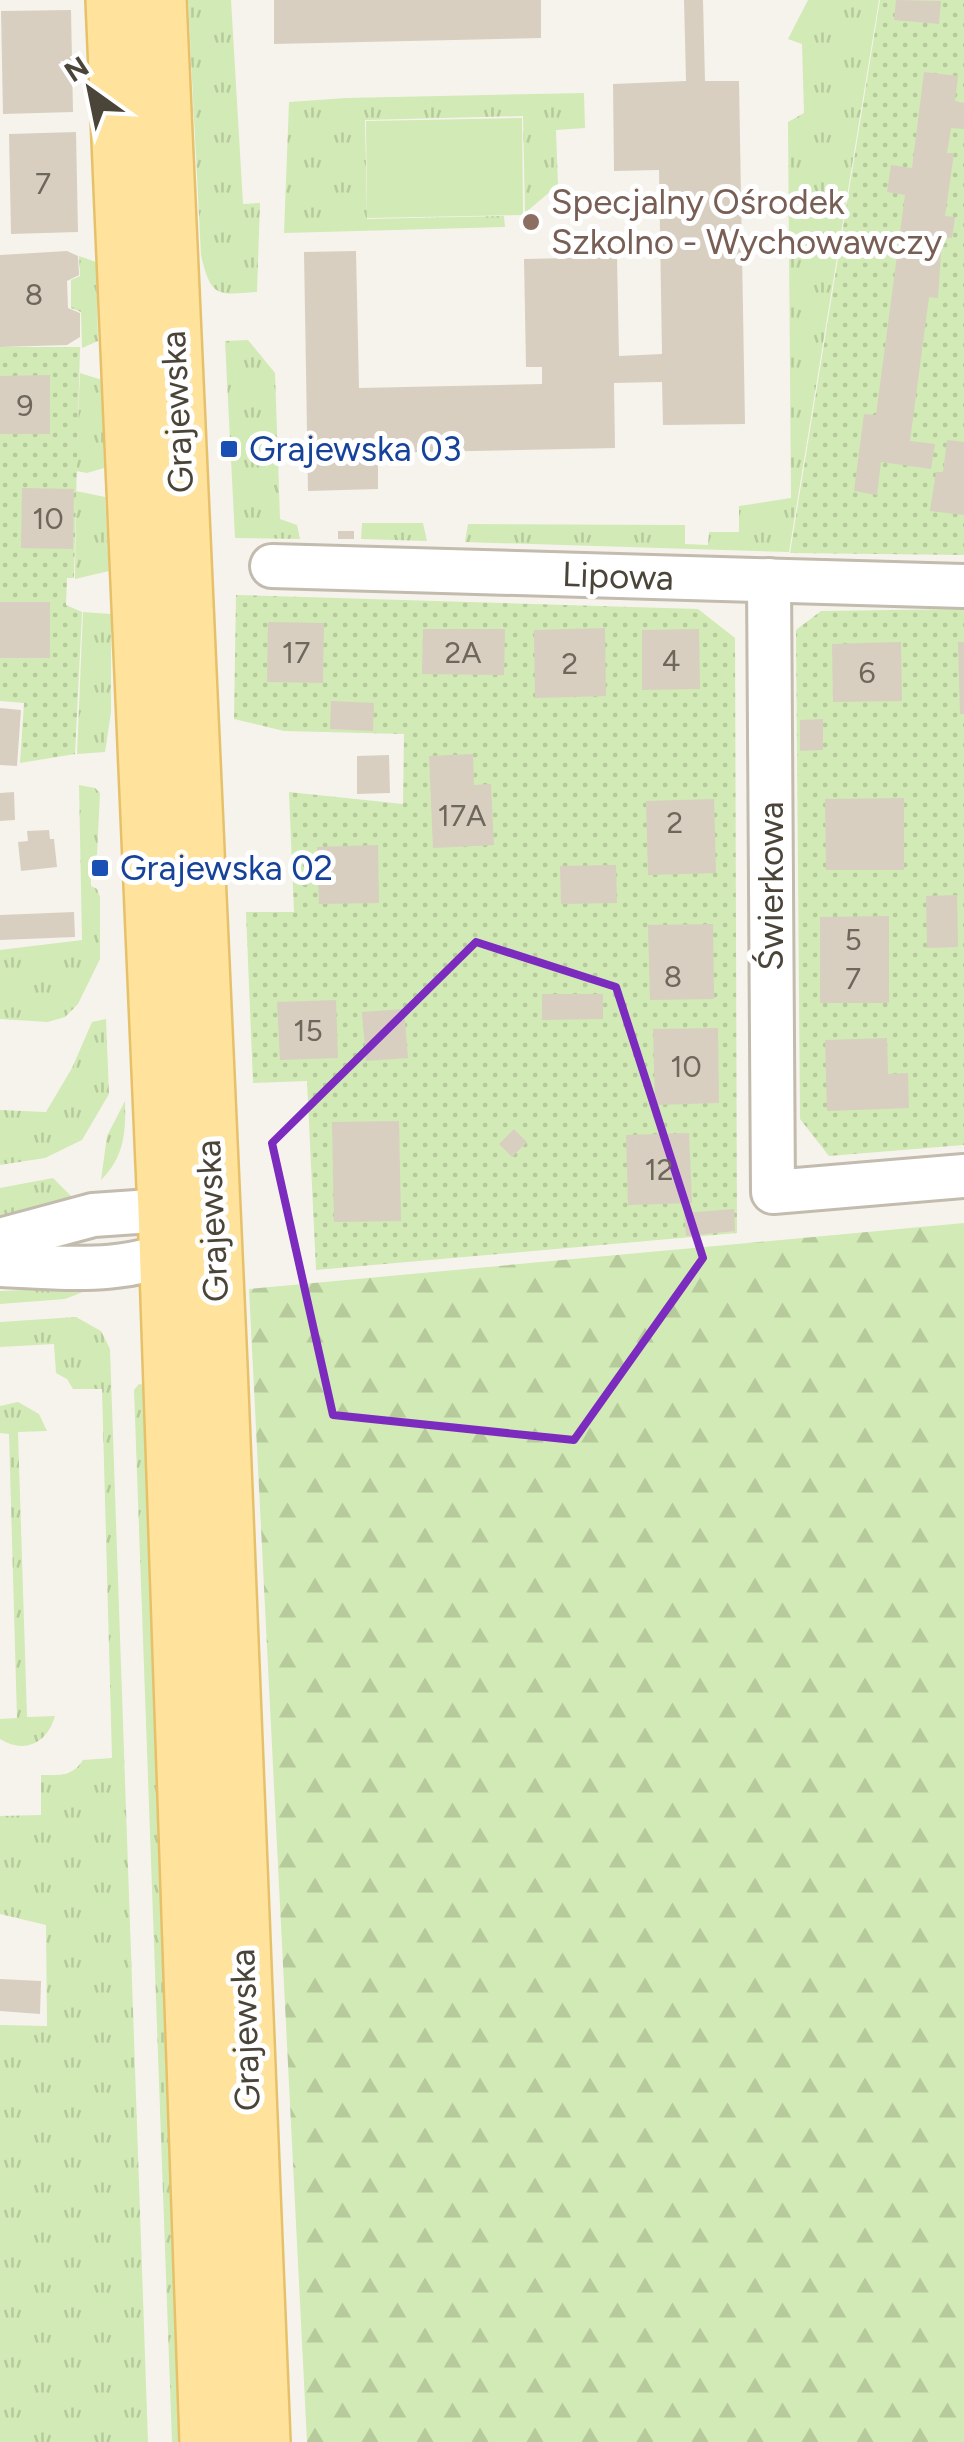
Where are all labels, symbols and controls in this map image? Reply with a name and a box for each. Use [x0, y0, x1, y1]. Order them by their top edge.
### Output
north arrow [40, 40, 140, 140]
text: N [58, 49, 95, 89]
house number: 7 [35, 165, 51, 202]
place label: Specjalny Ośrodek Szkolno - Wychowawczy [551, 181, 943, 263]
marker: Specjalny Ośrodek Szkolno - Wychowawczy [520, 211, 542, 233]
house number: 8 [25, 276, 43, 313]
street label: Grajewska [152, 330, 202, 494]
house number: 9 [17, 387, 33, 424]
place label: Grajewska 03 [249, 428, 462, 470]
marker: Grajewska 03 [218, 438, 240, 460]
house number: 10 [32, 500, 64, 537]
street label: Lipowa [561, 553, 675, 599]
house number: 17 [282, 634, 310, 671]
house number: 2A [444, 634, 482, 671]
house number: 4 [662, 642, 680, 679]
house number: 2 [562, 645, 578, 682]
house number: 6 [859, 654, 876, 691]
house number: 17A [438, 797, 487, 834]
street label: Świerkowa [750, 801, 792, 971]
house number: 2 [667, 804, 683, 841]
place label: Grajewska 02 [120, 847, 333, 889]
marker: Grajewska 02 [89, 857, 111, 879]
house number: 5 [844, 921, 862, 958]
house number: 8 [664, 958, 682, 995]
house number: 7 [845, 960, 861, 997]
house number: 15 [293, 1012, 323, 1049]
house number: 10 [670, 1048, 702, 1085]
street label: Grajewska [187, 1139, 237, 1303]
house number: 12 [644, 1151, 674, 1188]
street label: Grajewska [221, 1948, 269, 2112]

